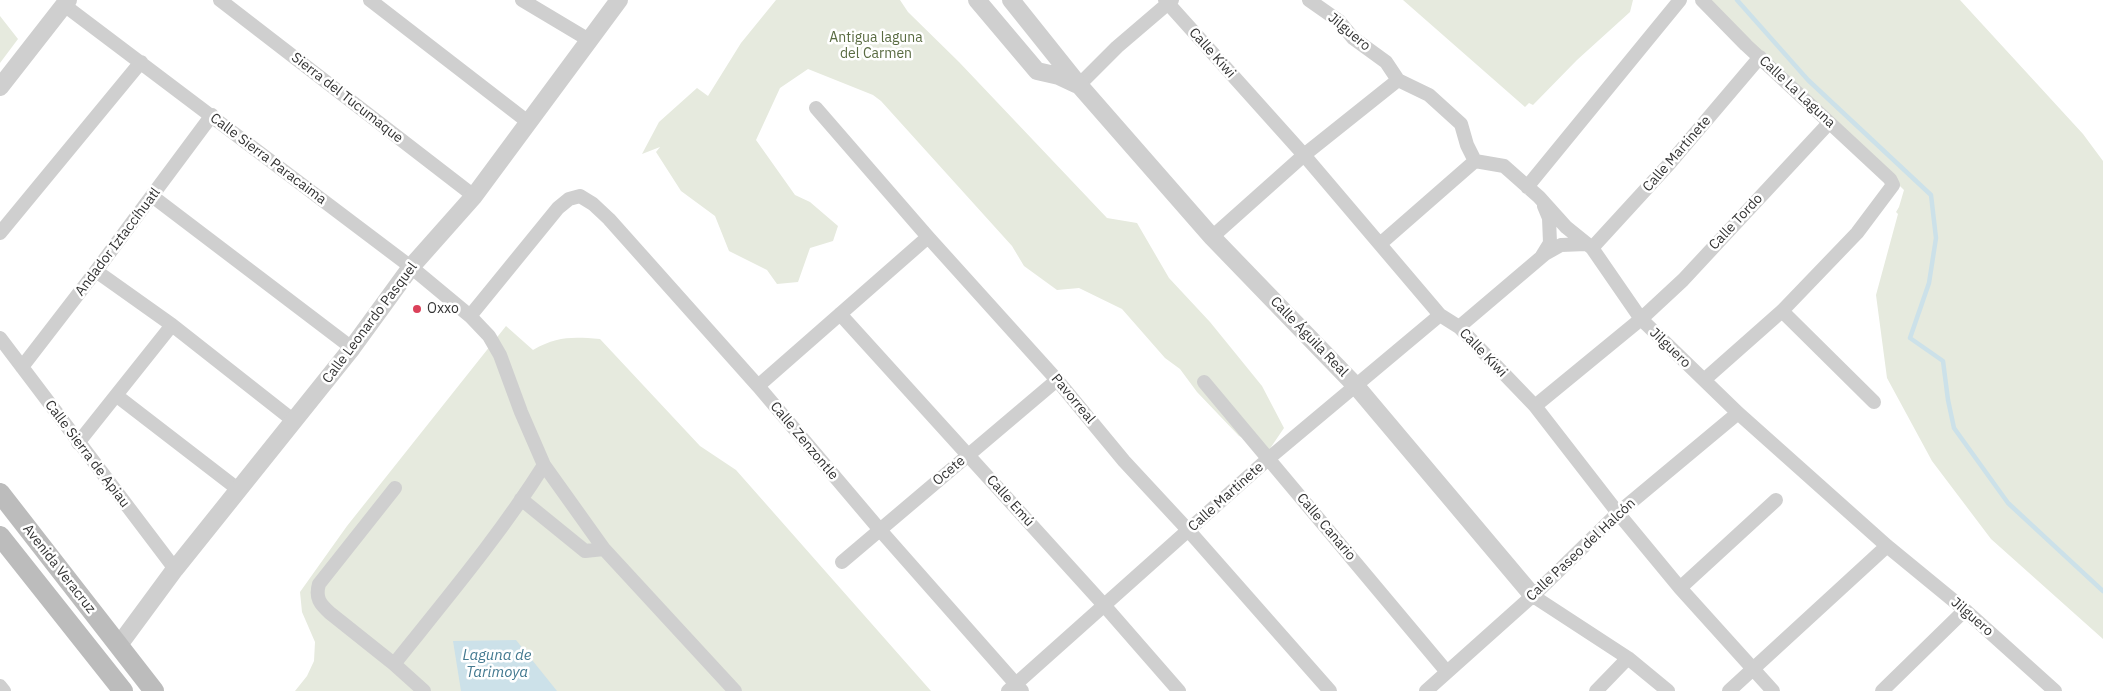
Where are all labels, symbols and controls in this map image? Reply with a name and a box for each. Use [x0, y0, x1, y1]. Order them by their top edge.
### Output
street label: Jilguero [1324, 9, 1374, 55]
street label: Calle Kiwi [1185, 25, 1239, 81]
park label: Antigua laguna del Carmen [829, 30, 923, 62]
street label: Sierra del Tucumaque [288, 49, 406, 147]
street label: Calle La Laguna [1756, 53, 1838, 131]
street label: Calle Sierra Paracaima [207, 110, 329, 208]
street label: Calle Martinete [1639, 113, 1715, 195]
street label: Andador Iztaccíhuatl [72, 185, 164, 299]
street label: Calle Tordo [1706, 190, 1766, 254]
street label: Calle Leonardo Pasquel [319, 259, 421, 387]
street label: Calle Águila Real [1267, 293, 1351, 381]
place label: Oxxo [427, 301, 459, 317]
marker: Oxxo [411, 303, 423, 315]
street label: Jilguero [1646, 324, 1694, 372]
street label: Calle Kiwi [1456, 325, 1510, 381]
street label: Pavorreal [1047, 371, 1099, 427]
street label: Calle Sierra de Apiau [41, 397, 133, 511]
street label: Calle Zenzontle [766, 398, 842, 484]
street label: Ocete [929, 453, 969, 489]
street label: Calle Martinete [1185, 459, 1267, 535]
street label: Calle Emú [983, 472, 1037, 530]
street label: Calle Canario [1293, 490, 1359, 564]
street label: Calle Paseo del Halcón [1523, 495, 1639, 605]
street label: Avenida Veracruz [19, 521, 99, 617]
street label: Jilguero [1947, 594, 1997, 640]
water label: Laguna de Tarimoya [463, 647, 531, 682]

